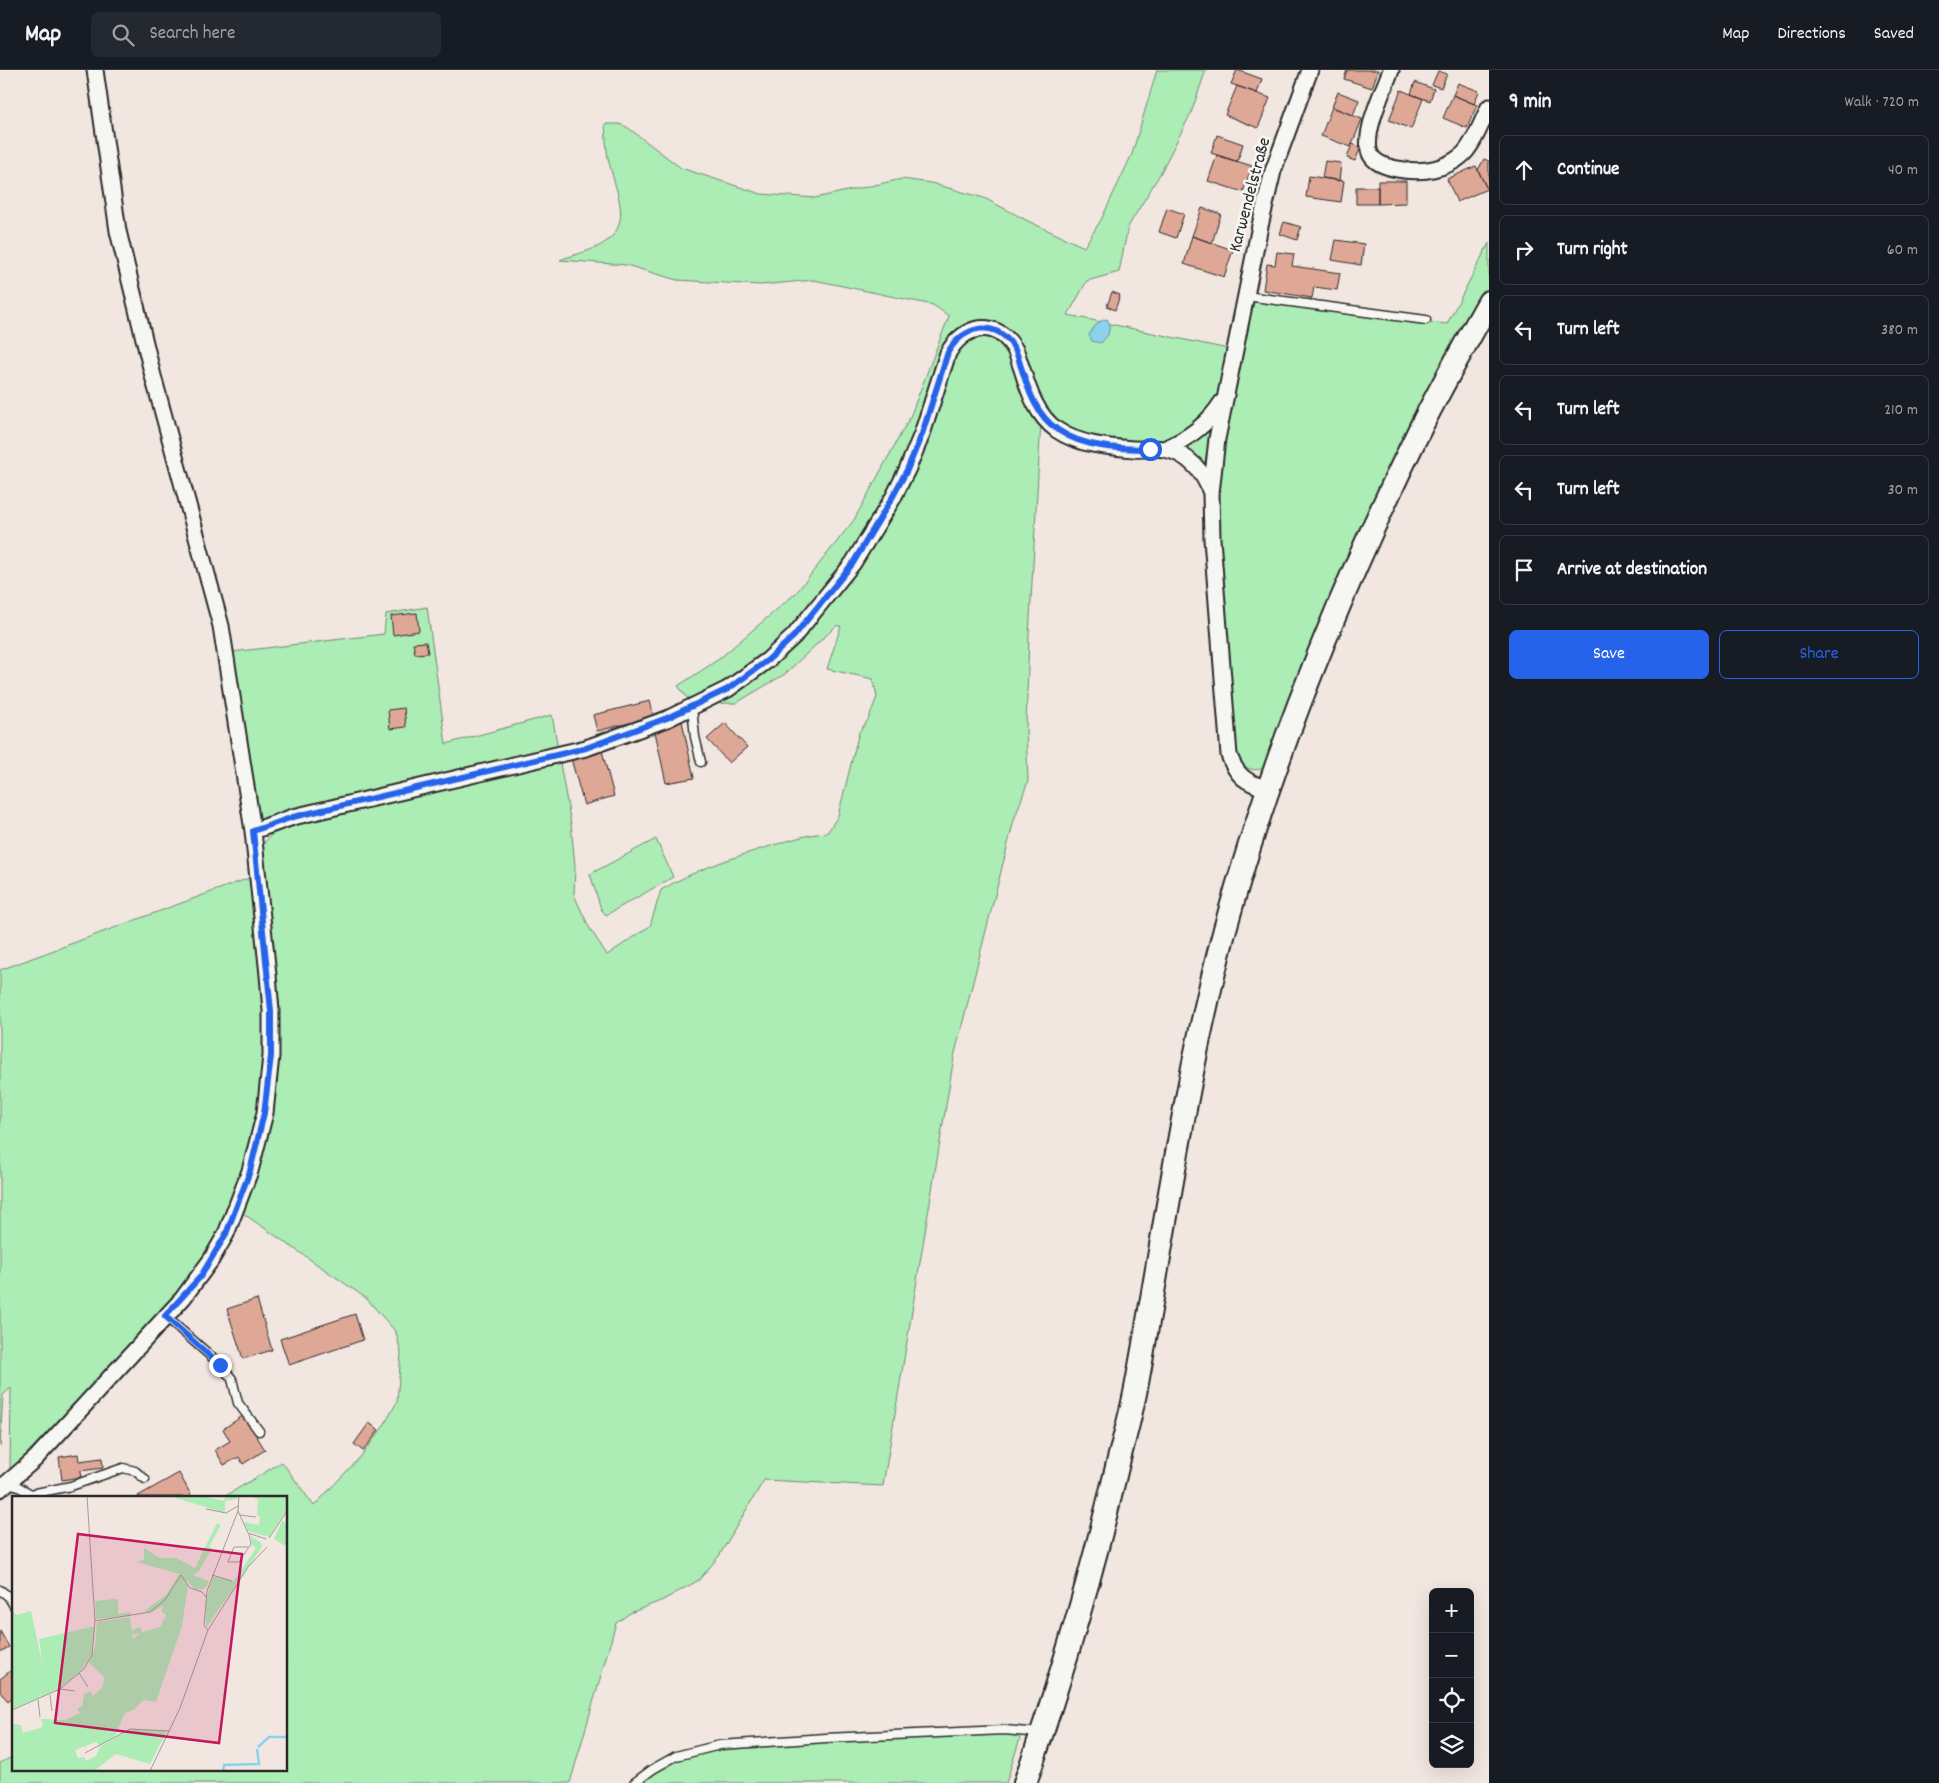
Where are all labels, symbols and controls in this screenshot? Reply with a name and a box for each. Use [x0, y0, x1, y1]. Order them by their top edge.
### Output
search box [91, 12, 441, 57]
text: Map [25, 18, 61, 52]
icon: search [109, 21, 137, 49]
text: Search here [149, 21, 235, 48]
text: Map [1722, 22, 1749, 47]
text: Directions [1777, 22, 1846, 47]
text: Saved [1874, 22, 1914, 47]
text: 9 min [1509, 88, 1551, 118]
text: Walk · 720 m [1844, 91, 1919, 114]
street label: Karwendelstraße [1224, 135, 1278, 255]
icon: ahead [1510, 156, 1538, 184]
text: Continue [1557, 157, 1619, 184]
text: 40 m [1888, 159, 1918, 182]
icon: right [1510, 236, 1538, 264]
text: Turn right [1557, 237, 1628, 264]
text: 60 m [1887, 239, 1918, 262]
icon: left [1510, 316, 1538, 344]
text: Turn left [1557, 317, 1620, 344]
text: 380 m [1881, 319, 1918, 342]
icon: left [1510, 396, 1538, 424]
text: Turn left [1557, 397, 1620, 424]
text: 210 m [1884, 399, 1918, 422]
route start [1139, 438, 1162, 461]
icon: left [1510, 476, 1538, 504]
text: Turn left [1557, 477, 1620, 504]
text: 30 m [1888, 479, 1918, 502]
icon: arrive [1510, 556, 1538, 584]
text: Arrive at destination [1557, 557, 1707, 584]
button: Save [1509, 630, 1709, 679]
button: Share [1719, 630, 1919, 679]
route end [209, 1354, 232, 1377]
inset map [12, 1496, 288, 1770]
map controls [1429, 1588, 1474, 1768]
button: + [1429, 1588, 1474, 1633]
button: − [1429, 1633, 1474, 1678]
button: locate [1429, 1678, 1474, 1723]
button: layers [1429, 1723, 1474, 1768]

